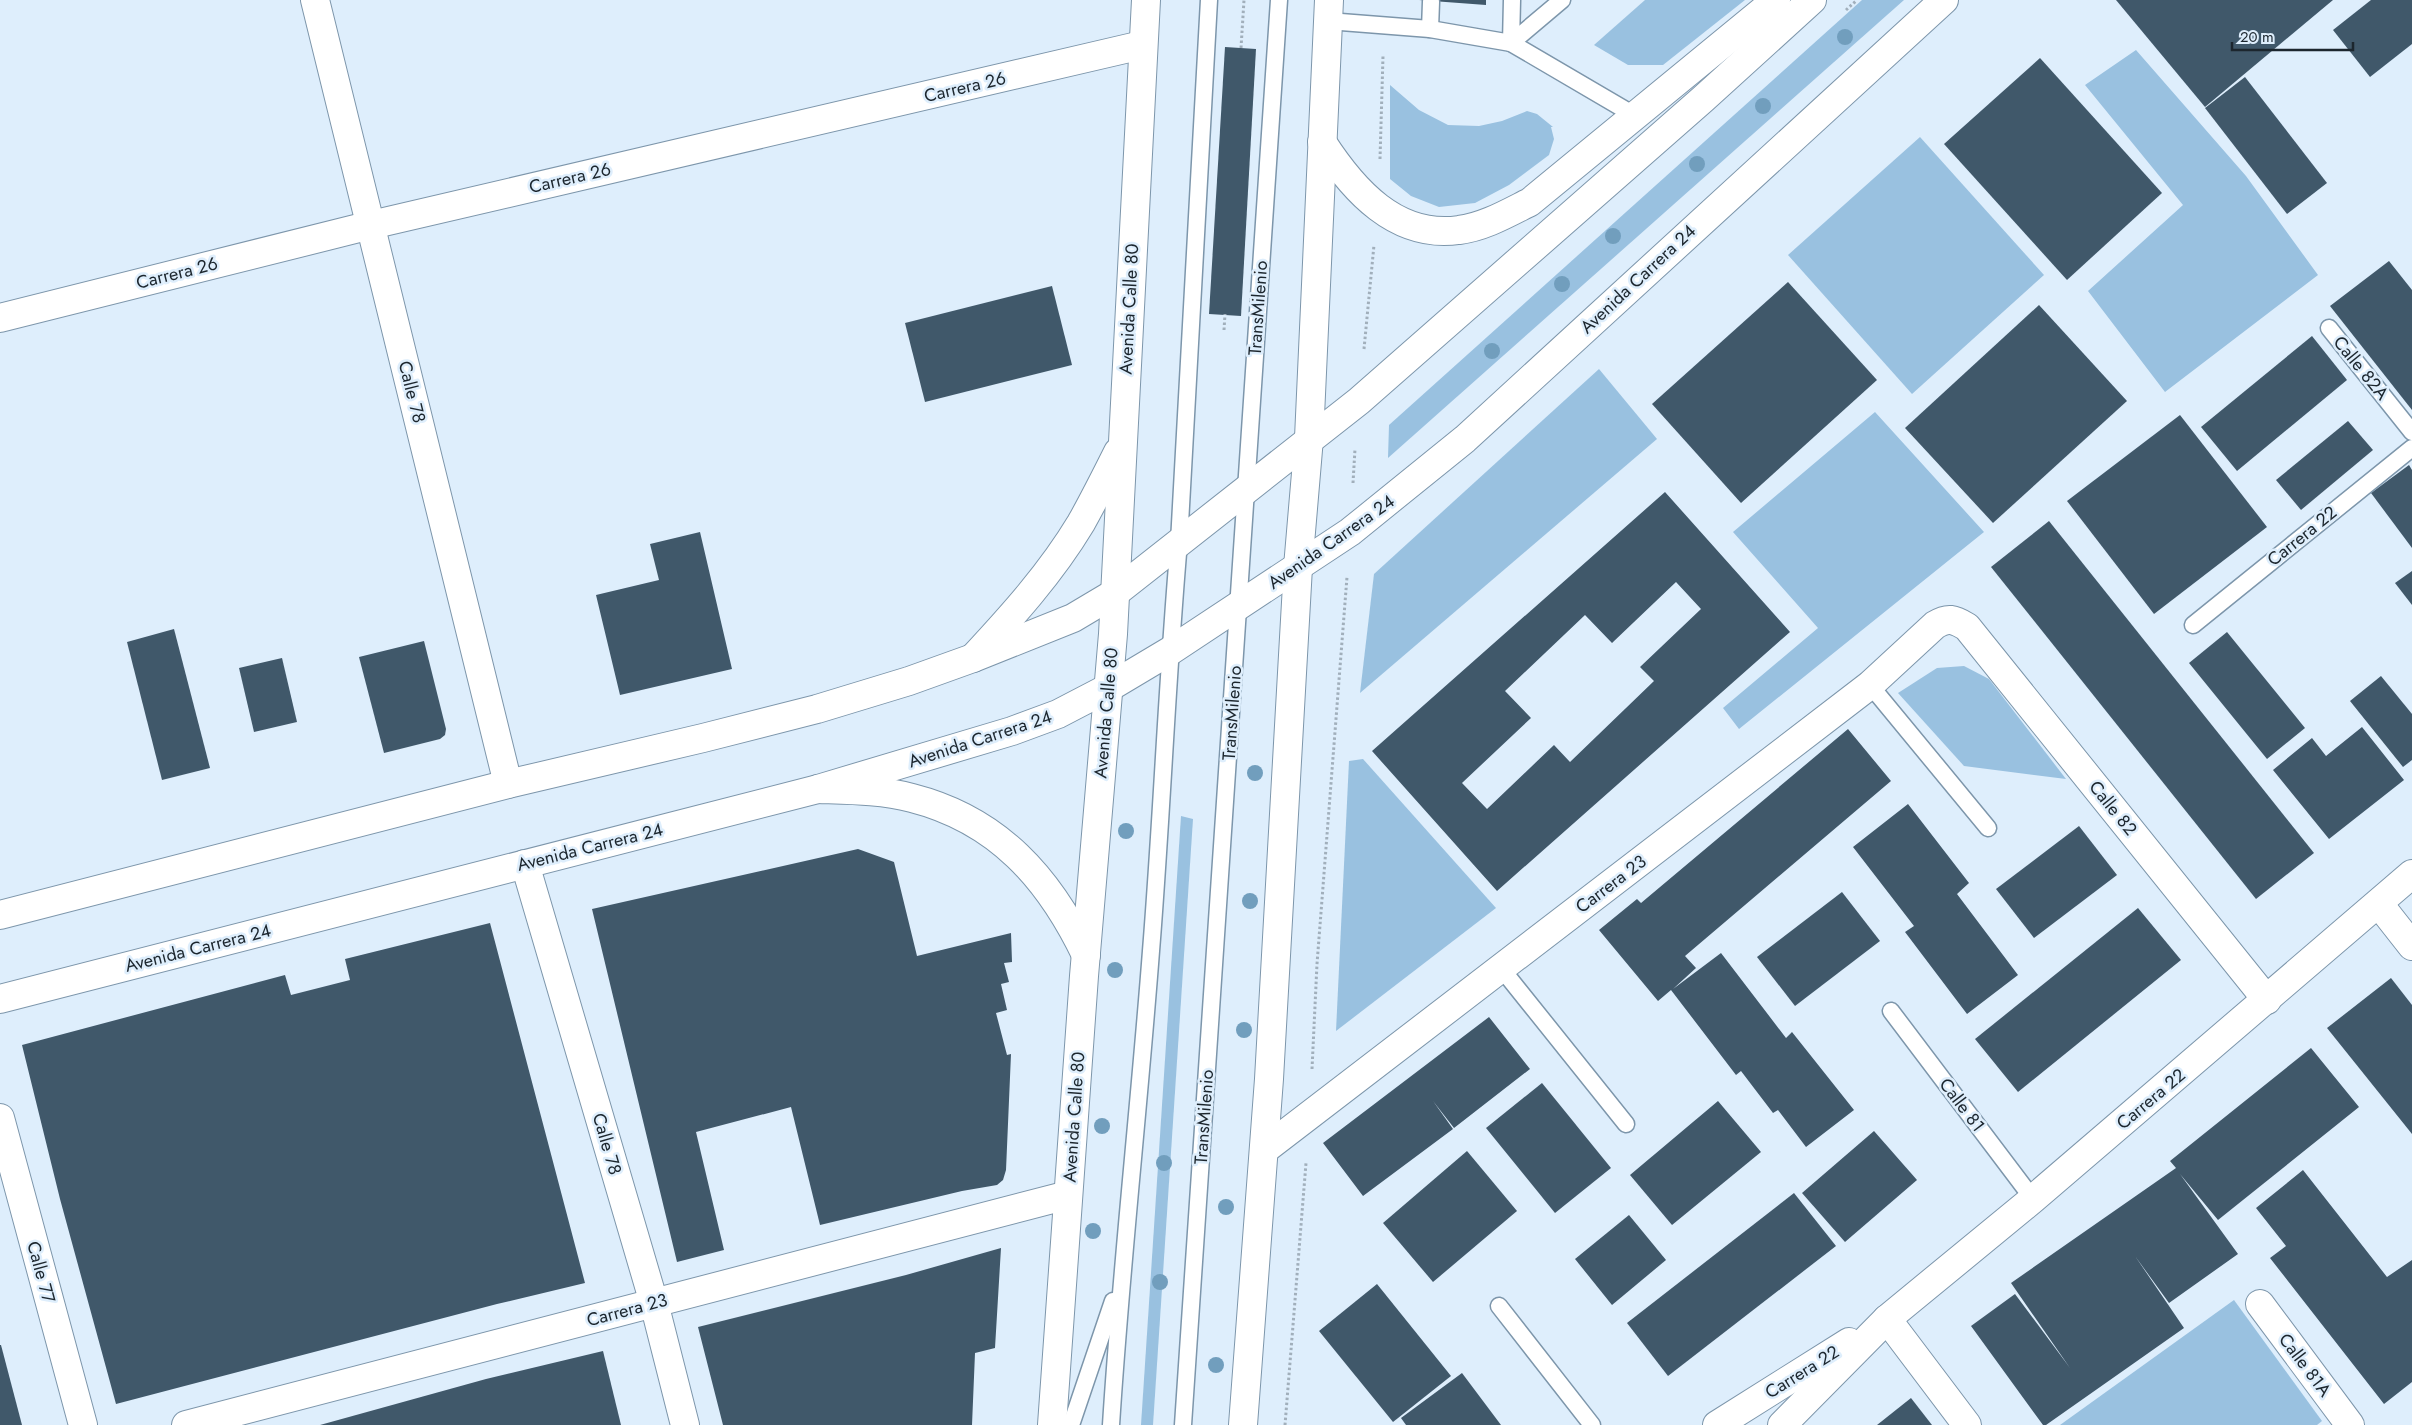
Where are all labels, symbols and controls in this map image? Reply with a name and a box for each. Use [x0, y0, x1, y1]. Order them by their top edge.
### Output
scale bar [2232, 20, 2353, 52]
text: 20 m [2240, 26, 2274, 48]
street label: Carrera 26 [922, 65, 1008, 109]
street label: Carrera 26 [527, 156, 613, 200]
street label: Avenida Carrera 24 [1574, 218, 1702, 340]
street label: Avenida Calle 80 [1113, 243, 1145, 375]
street label: Carrera 26 [133, 250, 221, 296]
street label: TransMilenio [1242, 259, 1274, 356]
street label: Calle 82A [2327, 330, 2395, 406]
street label: Calle 78 [392, 358, 432, 426]
street label: Avenida Carrera 24 [1262, 488, 1400, 596]
street label: Carrera 22 [2262, 500, 2342, 572]
street label: Avenida Calle 80 [1087, 646, 1125, 779]
street label: TransMilenio [1216, 664, 1248, 761]
street label: Avenida Carrera 24 [905, 704, 1055, 774]
street label: Calle 82 [2083, 775, 2143, 841]
street label: Avenida Carrera 24 [514, 816, 666, 878]
street label: Carrera 23 [1570, 849, 1652, 919]
street label: Avenida Carrera 24 [122, 917, 274, 979]
street label: Avenida Calle 80 [1056, 1051, 1092, 1183]
street label: Carrera 22 [2111, 1062, 2191, 1136]
street label: TransMilenio [1188, 1068, 1220, 1165]
street label: Calle 81 [1933, 1072, 1991, 1138]
street label: Calle 78 [586, 1110, 628, 1178]
street label: Calle 77 [20, 1238, 62, 1306]
street label: Carrera 23 [584, 1287, 670, 1333]
street label: Calle 81A [2272, 1328, 2338, 1402]
street label: Carrera 22 [1760, 1339, 1844, 1405]

